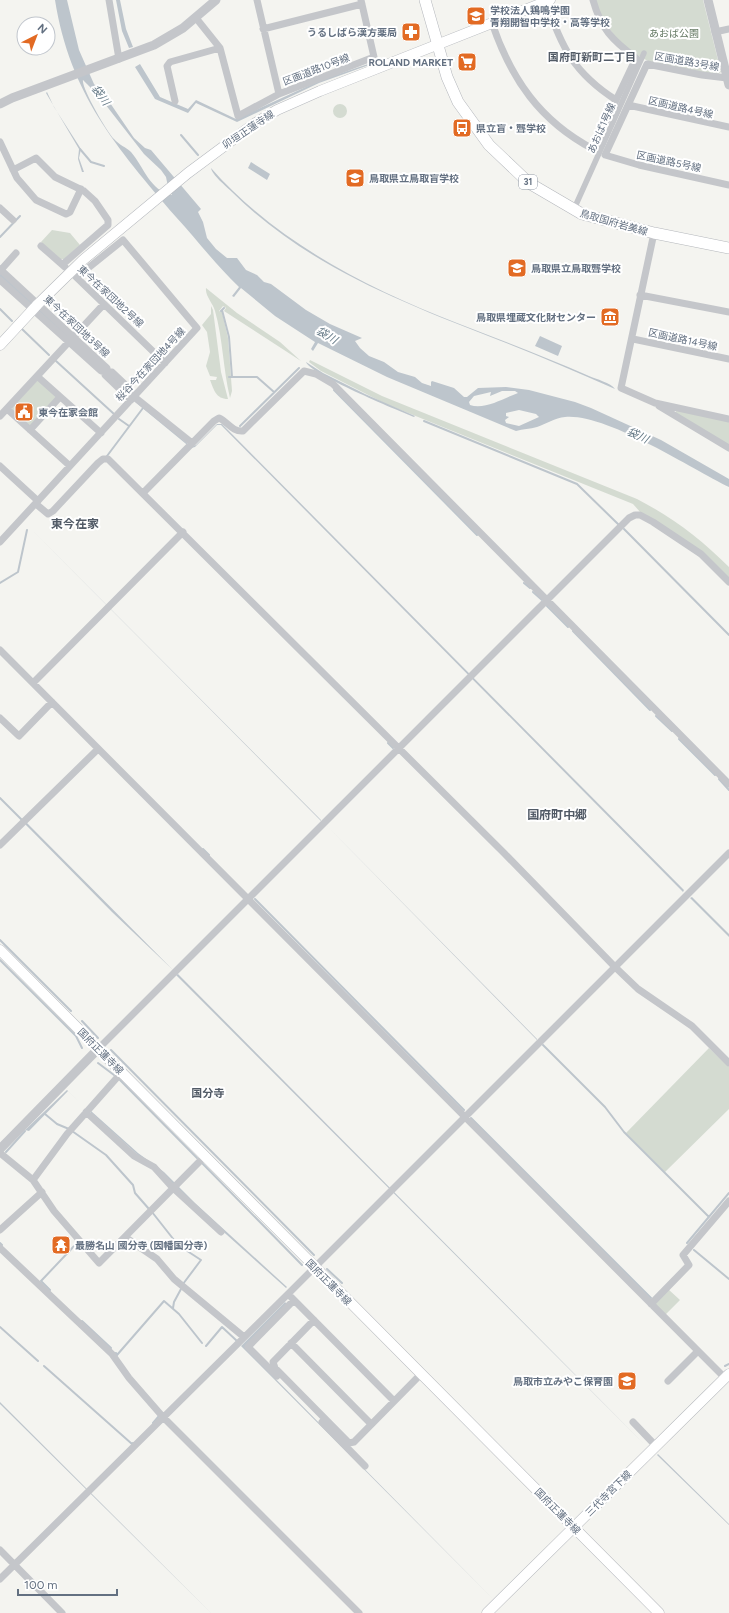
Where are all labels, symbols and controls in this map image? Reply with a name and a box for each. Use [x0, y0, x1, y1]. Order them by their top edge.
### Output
place label: 学校法人鶏鳴学園 青翔開智中学校・高等学校 [490, 4, 610, 29]
school or university icon: 学校法人鶏鳴学園 青翔開智中学校・高等学校 [465, 5, 487, 27]
north arrow [16, 16, 56, 56]
text: N [35, 21, 50, 37]
pharmacy icon: うるしばら漢方薬局 [400, 21, 422, 43]
place label: うるしばら漢方薬局 [307, 26, 397, 39]
park label: あおば公園 [649, 27, 699, 40]
street label: 区画道路3号線 [654, 49, 720, 74]
street label: 区画道路10号線 [281, 51, 351, 88]
supermarket icon: ROLAND MARKET [456, 51, 478, 73]
district label: 国府町新町二丁目 [548, 51, 636, 64]
place label: ROLAND MARKET [369, 56, 453, 69]
water label: 袋川 [89, 83, 113, 109]
street label: 区画道路4号線 [647, 94, 715, 121]
street label: あおば1号線 [585, 101, 618, 156]
street label: 卯垣正蓮寺線 [220, 107, 277, 152]
bus stop icon: 県立盲・聾学校 [451, 117, 473, 139]
place label: 県立盲・聾学校 [476, 122, 546, 135]
street label: 区画道路5号線 [635, 148, 702, 175]
school or university icon: 鳥取県立鳥取盲学校 [344, 167, 366, 189]
place label: 鳥取県立鳥取盲学校 [369, 172, 459, 185]
road number: 31 [519, 175, 537, 189]
street label: 鳥取国府岩美線 [578, 207, 649, 238]
school or university icon: 鳥取県立鳥取聾学校 [506, 257, 528, 279]
street label: 東今在家団地2号線 [75, 262, 146, 330]
place label: 鳥取県立鳥取聾学校 [531, 262, 621, 275]
street label: 東今在家団地3号線 [41, 292, 112, 360]
museum icon: 鳥取県埋蔵文化財センター [599, 306, 621, 328]
place label: 鳥取県埋蔵文化財センター [476, 311, 596, 324]
water label: 袋川 [314, 324, 340, 347]
street label: 桜谷今在家団地4号線 [113, 325, 188, 404]
street label: 区画道路14号線 [647, 326, 719, 353]
public building icon: 東今在家会館 [13, 401, 35, 423]
place label: 東今在家会館 [38, 406, 98, 419]
water label: 袋川 [625, 425, 651, 446]
district label: 東今在家 [51, 517, 99, 531]
district label: 国府町中郷 [527, 808, 587, 822]
street label: 国府正蓮寺線 [75, 1026, 126, 1077]
district label: 国分寺 [192, 1087, 225, 1100]
temple icon: 最勝名山 國分寺 (因幡国分寺) [50, 1234, 72, 1256]
place label: 最勝名山 國分寺 (因幡国分寺) [75, 1239, 208, 1252]
street label: 国府正蓮寺線 [303, 1257, 354, 1308]
school or university icon: 鳥取市立みやこ保育園 [616, 1370, 638, 1392]
place label: 鳥取市立みやこ保育園 [513, 1375, 613, 1388]
street label: 三代寺宮下線 [583, 1468, 634, 1519]
street label: 国府正蓮寺線 [532, 1486, 583, 1537]
scale bar [18, 1571, 117, 1597]
text: 100 m [24, 1578, 58, 1592]

